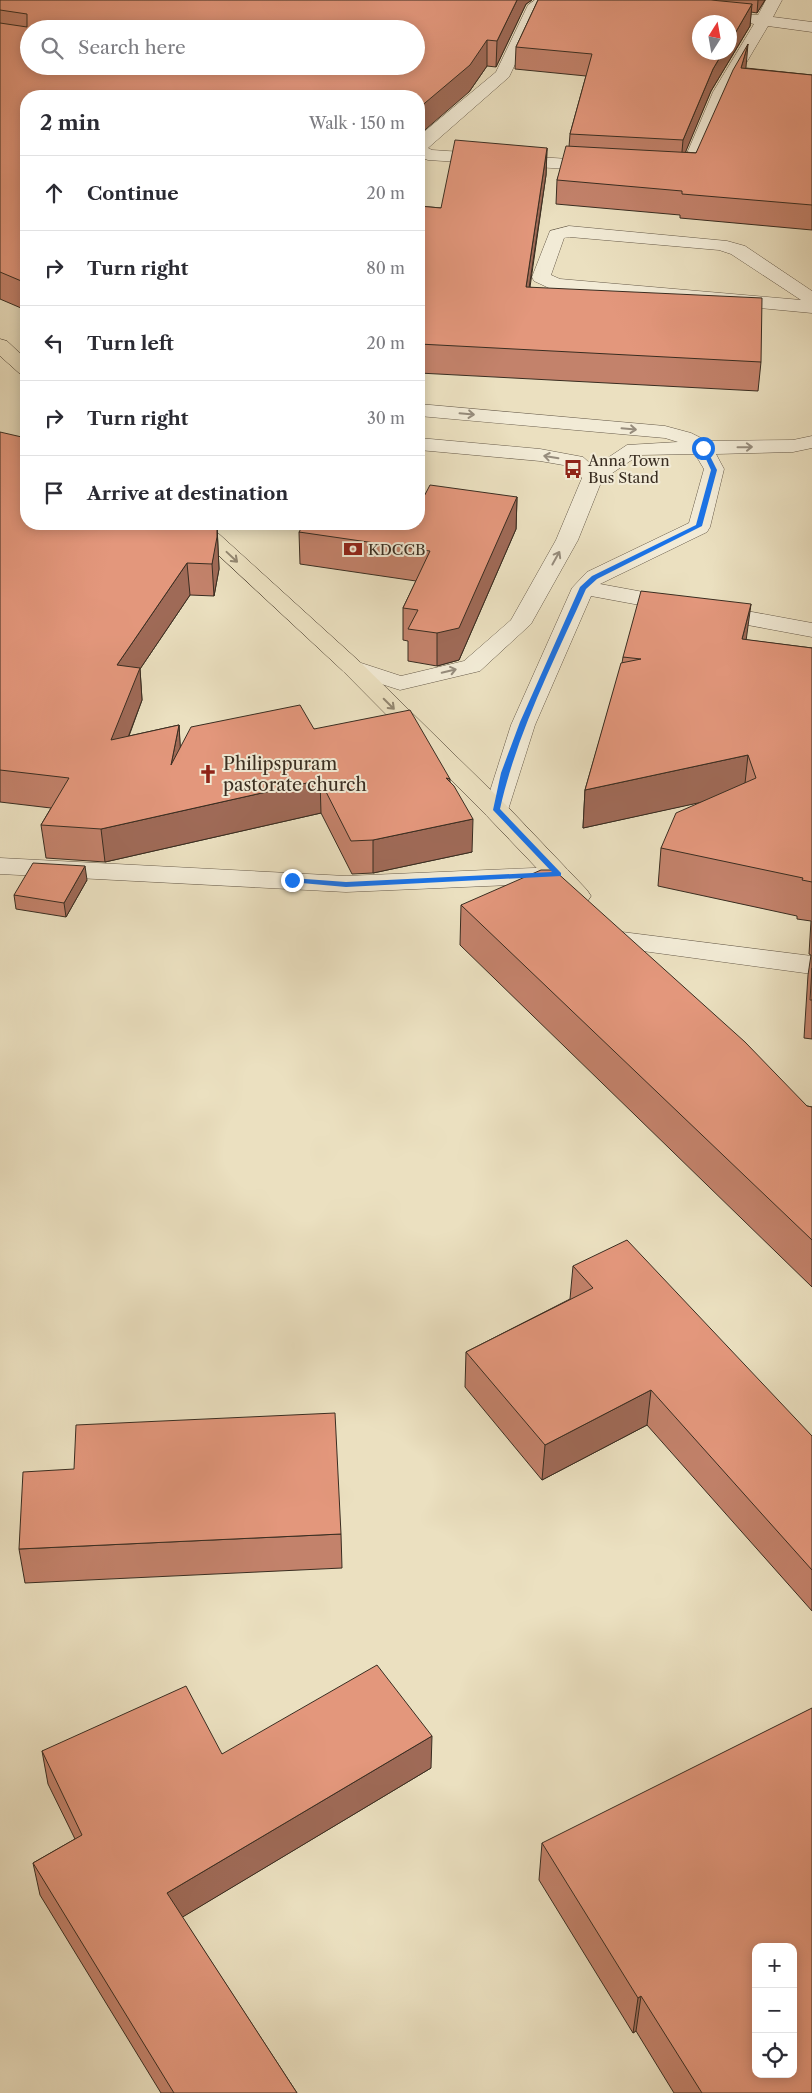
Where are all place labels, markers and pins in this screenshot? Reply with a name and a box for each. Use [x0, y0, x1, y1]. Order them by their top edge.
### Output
place label: Anna Town Bus Stand [587, 451, 670, 487]
bus stop icon: Anna Town Bus Stand [562, 458, 584, 480]
bank icon: KDCCB [342, 538, 364, 560]
place label: KDCCB [368, 540, 425, 559]
place label: Philipspuram pastorate church [223, 753, 367, 796]
church icon: Philipspuram pastorate church [197, 763, 219, 785]

